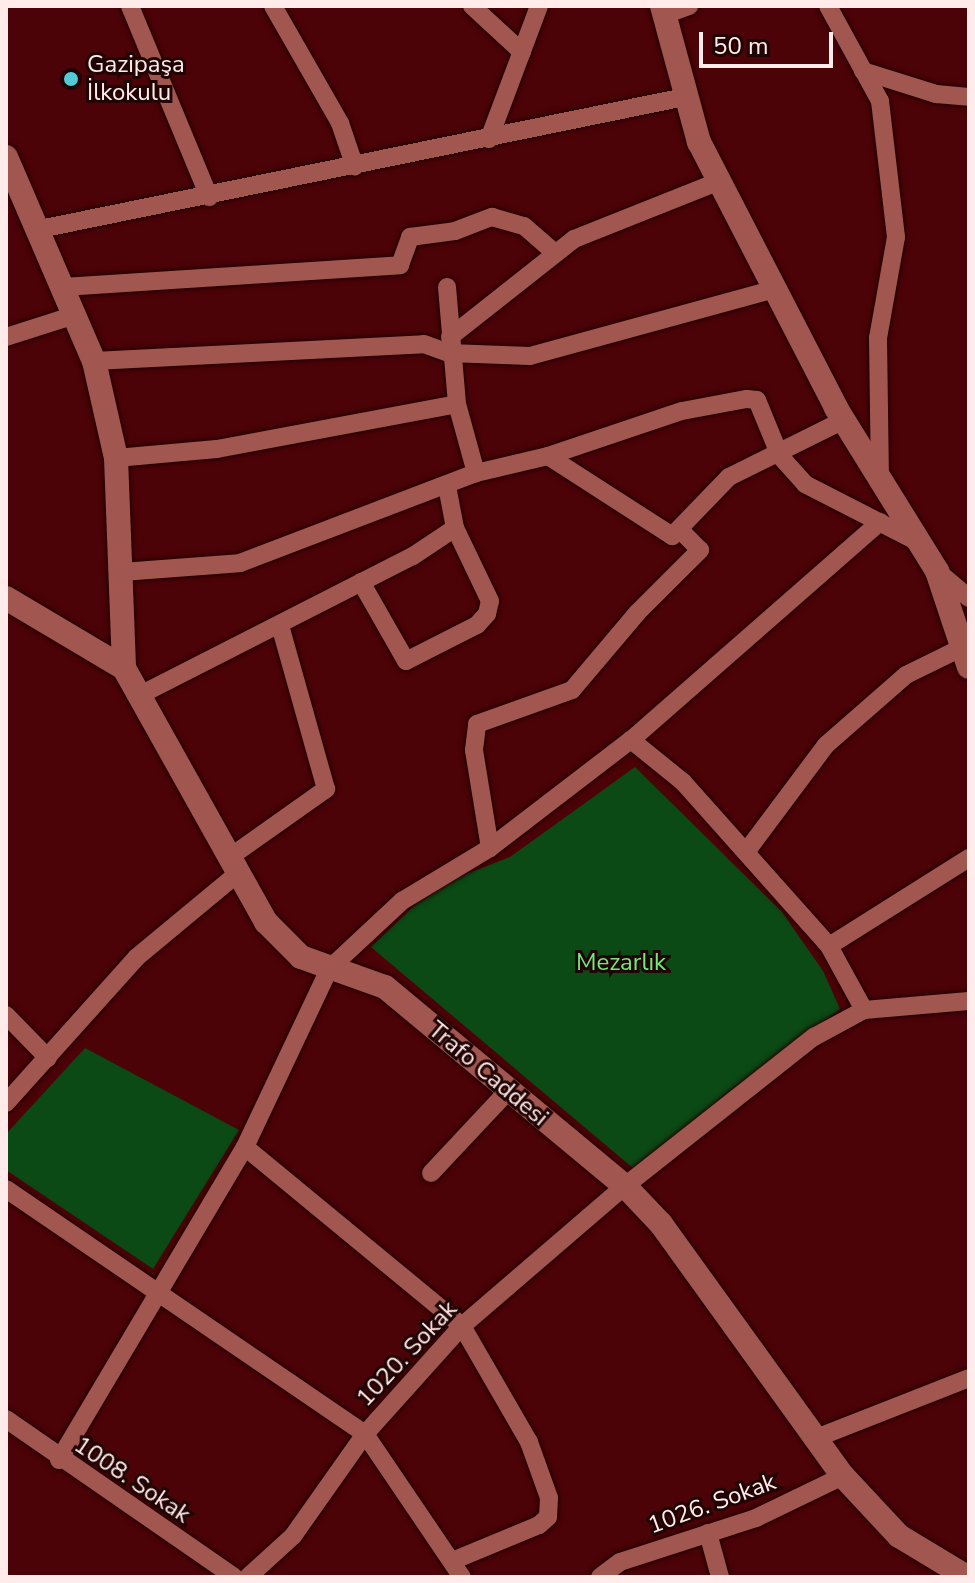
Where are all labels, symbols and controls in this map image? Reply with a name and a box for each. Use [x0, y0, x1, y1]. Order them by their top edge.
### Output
scale bar [703, 16, 837, 66]
text: 50 m [713, 30, 769, 62]
place label: Gazipaşa İlkokulu [87, 51, 185, 107]
marker: Gazipaşa İlkokulu [62, 70, 80, 88]
park label: Mezarlık [576, 949, 666, 977]
street label: Trafo Caddesi [422, 1016, 554, 1132]
street label: 1020. Sokak [351, 1295, 463, 1413]
street label: 1008. Sokak [68, 1431, 196, 1529]
street label: 1026. Sokak [644, 1468, 780, 1540]

